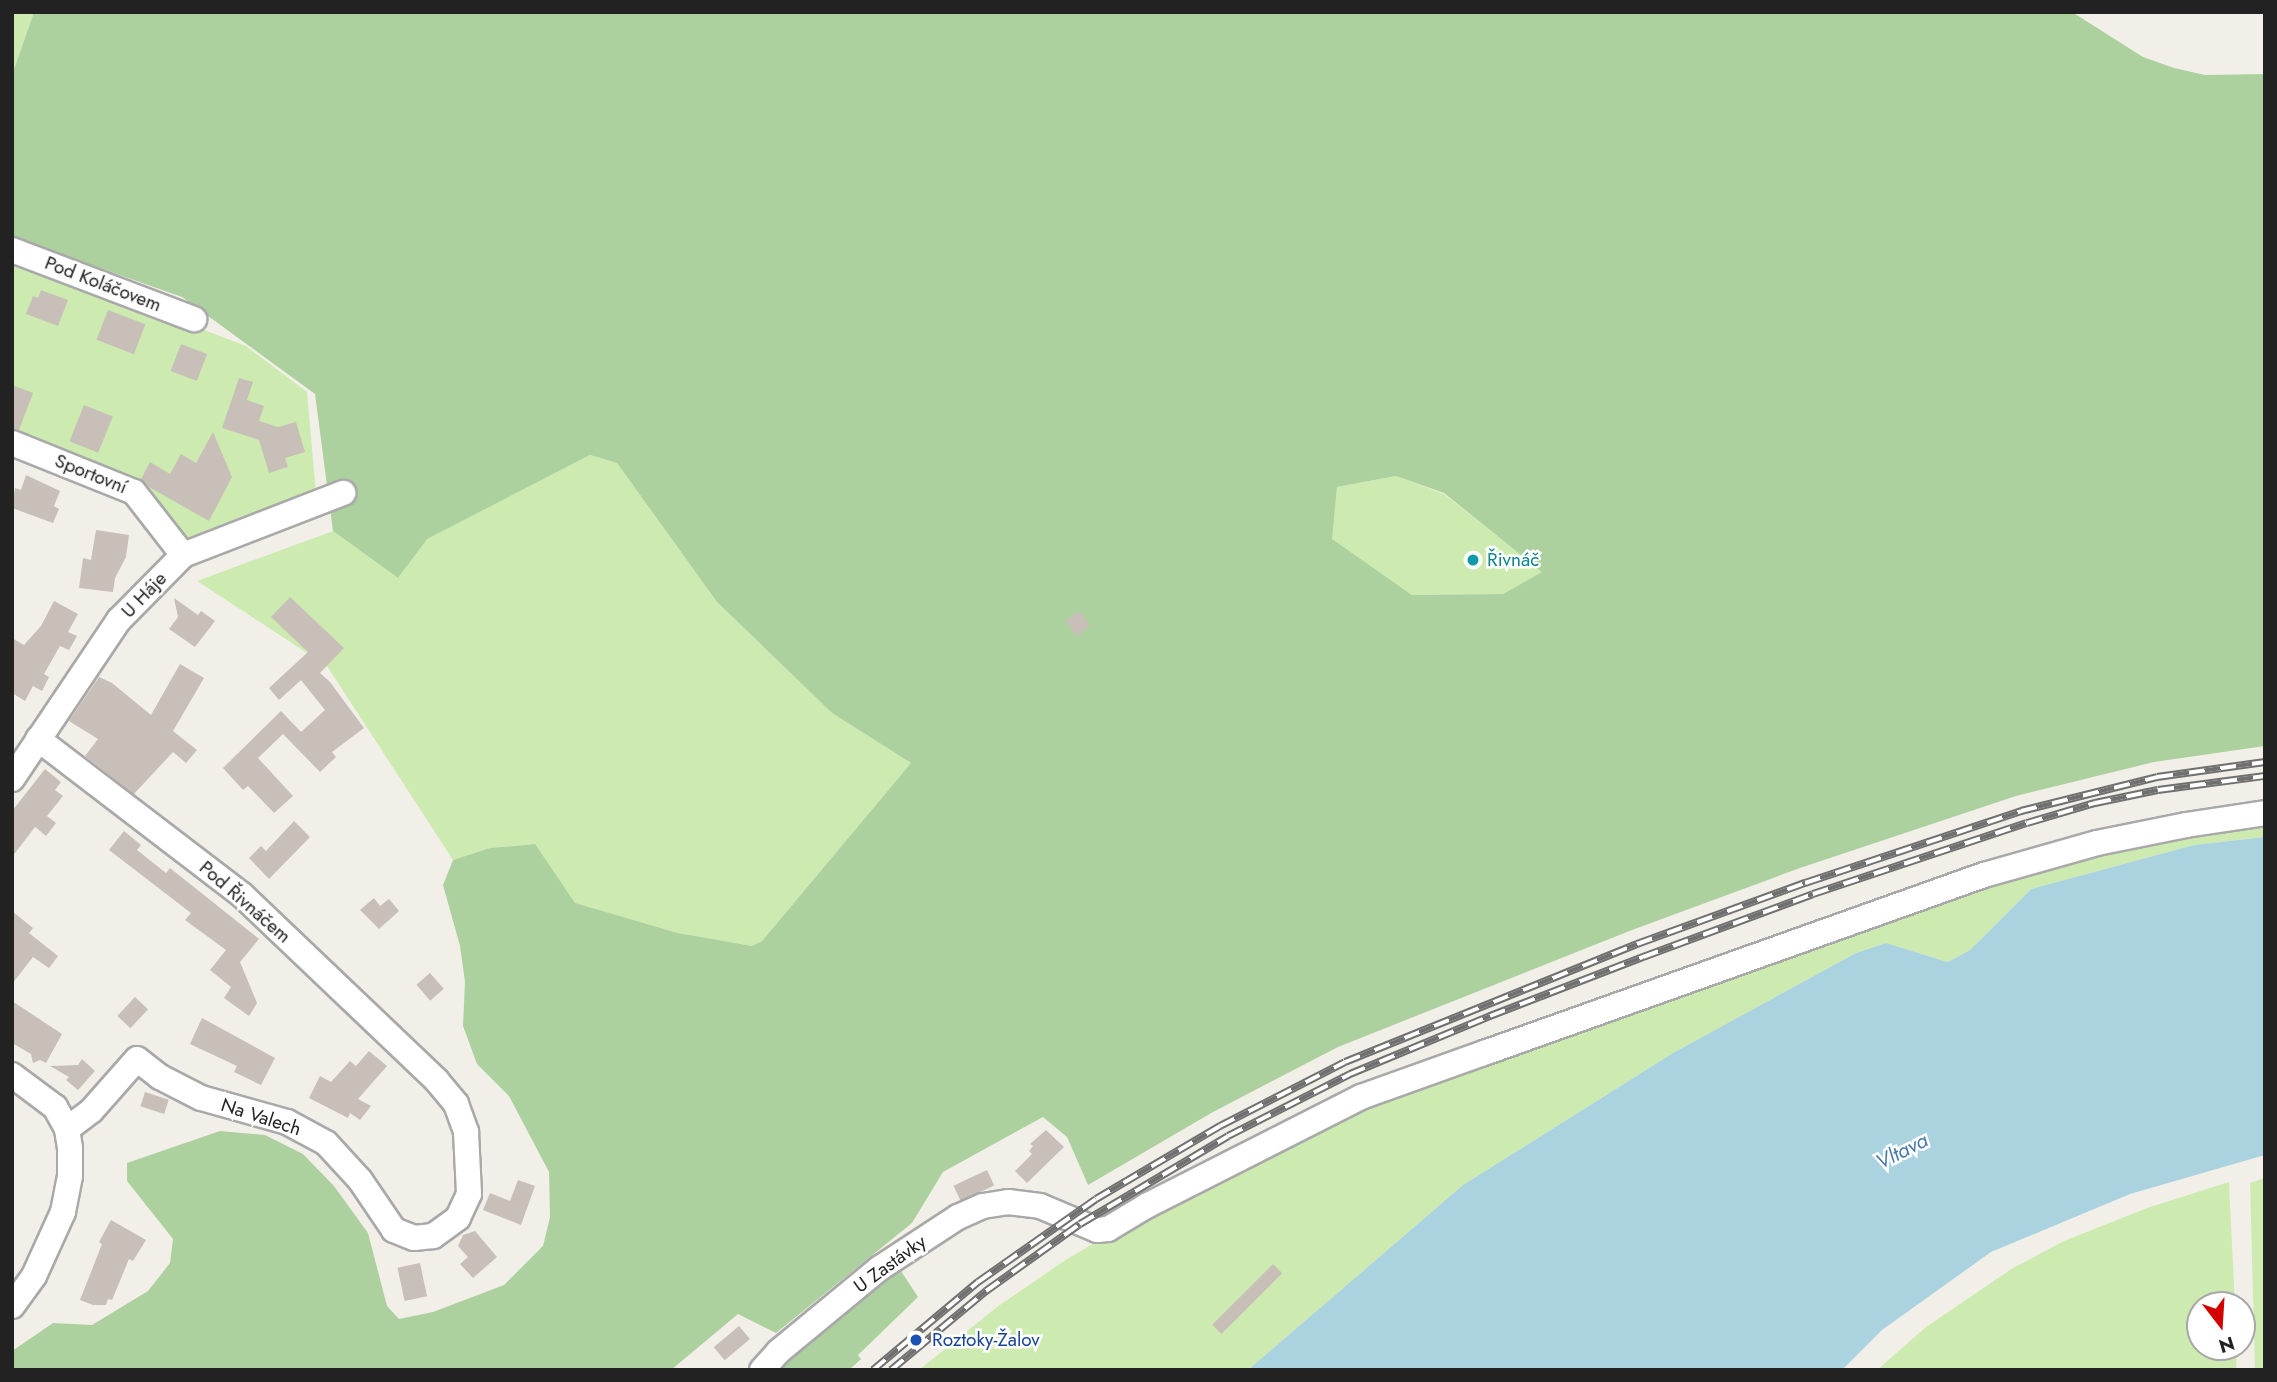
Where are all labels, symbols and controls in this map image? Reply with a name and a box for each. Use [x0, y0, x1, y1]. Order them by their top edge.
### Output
street label: Pod Koláčovem [42, 251, 164, 317]
street label: Sportovní [51, 449, 131, 499]
place label: Řivnáč [1487, 549, 1539, 571]
marker: Řivnáč [1465, 552, 1481, 568]
street label: U Háje [117, 567, 171, 623]
street label: Pod Řivnáčem [195, 856, 295, 948]
street label: Na Valech [218, 1093, 304, 1141]
water label: Vltava [1872, 1127, 1932, 1175]
street label: U Zastávky [849, 1230, 931, 1298]
north arrow [2186, 1291, 2256, 1361]
place label: Roztoky-Žalov [932, 1329, 1040, 1351]
marker: Roztoky-Žalov [906, 1330, 926, 1350]
text: N [2216, 1330, 2238, 1360]

